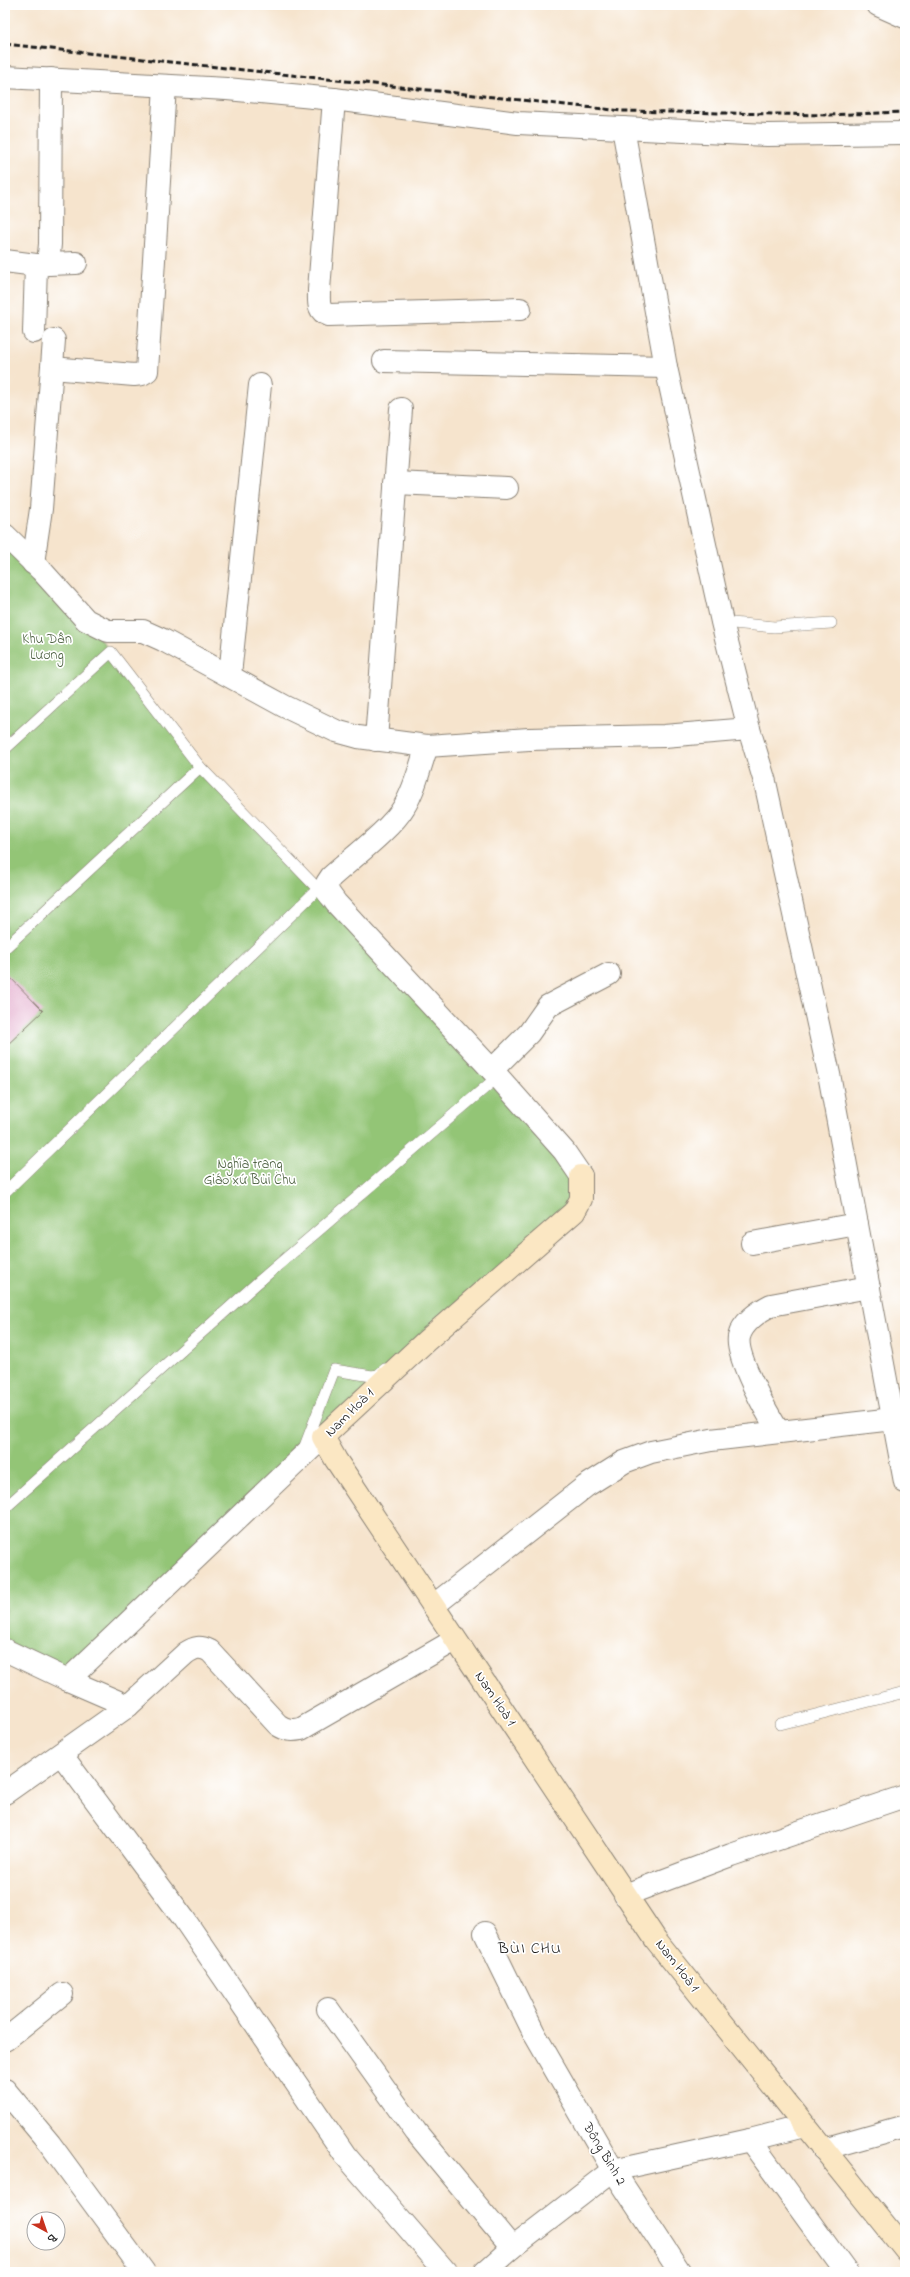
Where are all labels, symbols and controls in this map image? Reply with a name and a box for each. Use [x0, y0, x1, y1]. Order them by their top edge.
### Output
park label: Khu Dân Lương [22, 629, 72, 667]
park label: Nghĩa trang Giáo xứ Bùi Chu [204, 1154, 296, 1191]
street label: Nam Hoà 1 [321, 1383, 380, 1442]
street label: Nam Hoà 1 [469, 1667, 521, 1731]
street label: Nam Hoà 1 [650, 1935, 705, 1997]
district label: BÙI CHU [497, 1937, 562, 1961]
street label: Đông Bình 2 [576, 2118, 631, 2190]
north arrow [26, 2211, 66, 2251]
text: B [43, 2229, 61, 2247]

